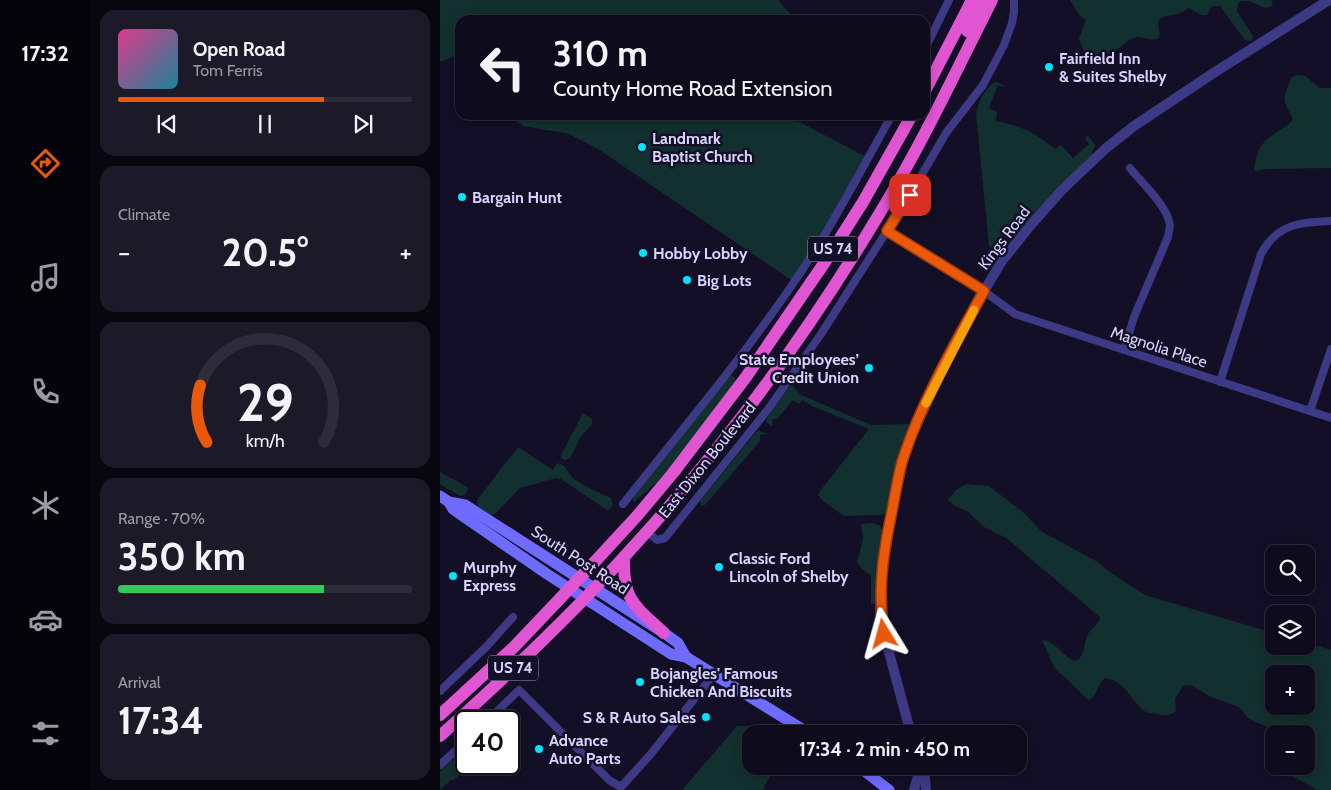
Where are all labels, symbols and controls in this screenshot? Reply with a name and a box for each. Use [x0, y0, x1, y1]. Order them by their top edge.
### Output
text: 310 m [553, 32, 648, 75]
icon: left [470, 35, 535, 100]
text: Open Road [193, 38, 285, 61]
text: 17:32 [21, 40, 69, 67]
place label: Fairfield Inn & Suites Shelby [1059, 49, 1167, 86]
text: Tom Ferris [193, 61, 263, 80]
marker: Fairfield Inn & Suites Shelby [1043, 61, 1055, 73]
text: County Home Road Extension [553, 75, 833, 102]
icon: previous [153, 110, 181, 138]
icon: pause [251, 110, 279, 138]
icon: next [349, 110, 377, 138]
place label: Landmark Baptist Church [652, 129, 753, 166]
marker: Landmark Baptist Church [636, 141, 648, 153]
icon: directions [28, 146, 63, 181]
pin [889, 174, 931, 216]
icon: arrive [896, 181, 924, 209]
place label: Bargain Hunt [472, 188, 563, 207]
marker: Bargain Hunt [456, 191, 468, 203]
street label: Kings Road [974, 202, 1034, 274]
text: Climate [118, 205, 170, 224]
text: 20.5° [222, 229, 308, 276]
text: − [118, 235, 130, 269]
text: + [400, 235, 412, 269]
road number: US 74 [808, 236, 858, 262]
place label: Hobby Lobby [653, 244, 748, 263]
marker: Hobby Lobby [637, 247, 649, 259]
icon: music [28, 260, 63, 295]
place label: Big Lots [697, 271, 752, 290]
marker: Big Lots [681, 274, 693, 286]
street label: Magnolia Place [1108, 322, 1210, 372]
place label: State Employees’ Credit Union [739, 350, 859, 387]
marker: State Employees’ Credit Union [863, 362, 875, 374]
text: 29 [237, 371, 293, 434]
icon: phone [28, 374, 63, 409]
street label: East Dixon Boulevard [654, 398, 760, 522]
text: km/h [245, 430, 285, 451]
icon: climate [28, 488, 63, 523]
text: Range · 70% [118, 509, 205, 528]
street label: South Post Road [528, 521, 632, 599]
text: 350 km [118, 533, 246, 580]
map controls [1265, 545, 1315, 775]
button: search [1265, 545, 1315, 595]
place label: Classic Ford Lincoln of Shelby [729, 549, 849, 586]
place label: Murphy Express [463, 558, 517, 595]
marker: Classic Ford Lincoln of Shelby [713, 561, 725, 573]
marker: Murphy Express [447, 570, 459, 582]
icon: car [28, 602, 63, 637]
button: layers [1265, 605, 1315, 655]
position arrow [857, 607, 909, 659]
road number: US 74 [488, 656, 538, 680]
place label: Bojangles' Famous Chicken And Biscuits [650, 664, 792, 701]
button: + [1265, 665, 1315, 715]
text: Arrival [118, 673, 161, 692]
marker: Bojangles' Famous Chicken And Biscuits [634, 676, 646, 688]
text: 17:34 [118, 697, 204, 744]
place label: S & R Auto Sales [583, 708, 696, 727]
speed limit sign: 40 [455, 710, 520, 775]
marker: S & R Auto Sales [700, 711, 712, 723]
icon: filters [28, 716, 63, 751]
button: − [1265, 725, 1315, 775]
place label: Advance Auto Parts [549, 731, 621, 768]
text: 17:34 · 2 min · 450 m [799, 738, 970, 761]
marker: Advance Auto Parts [533, 743, 545, 755]

